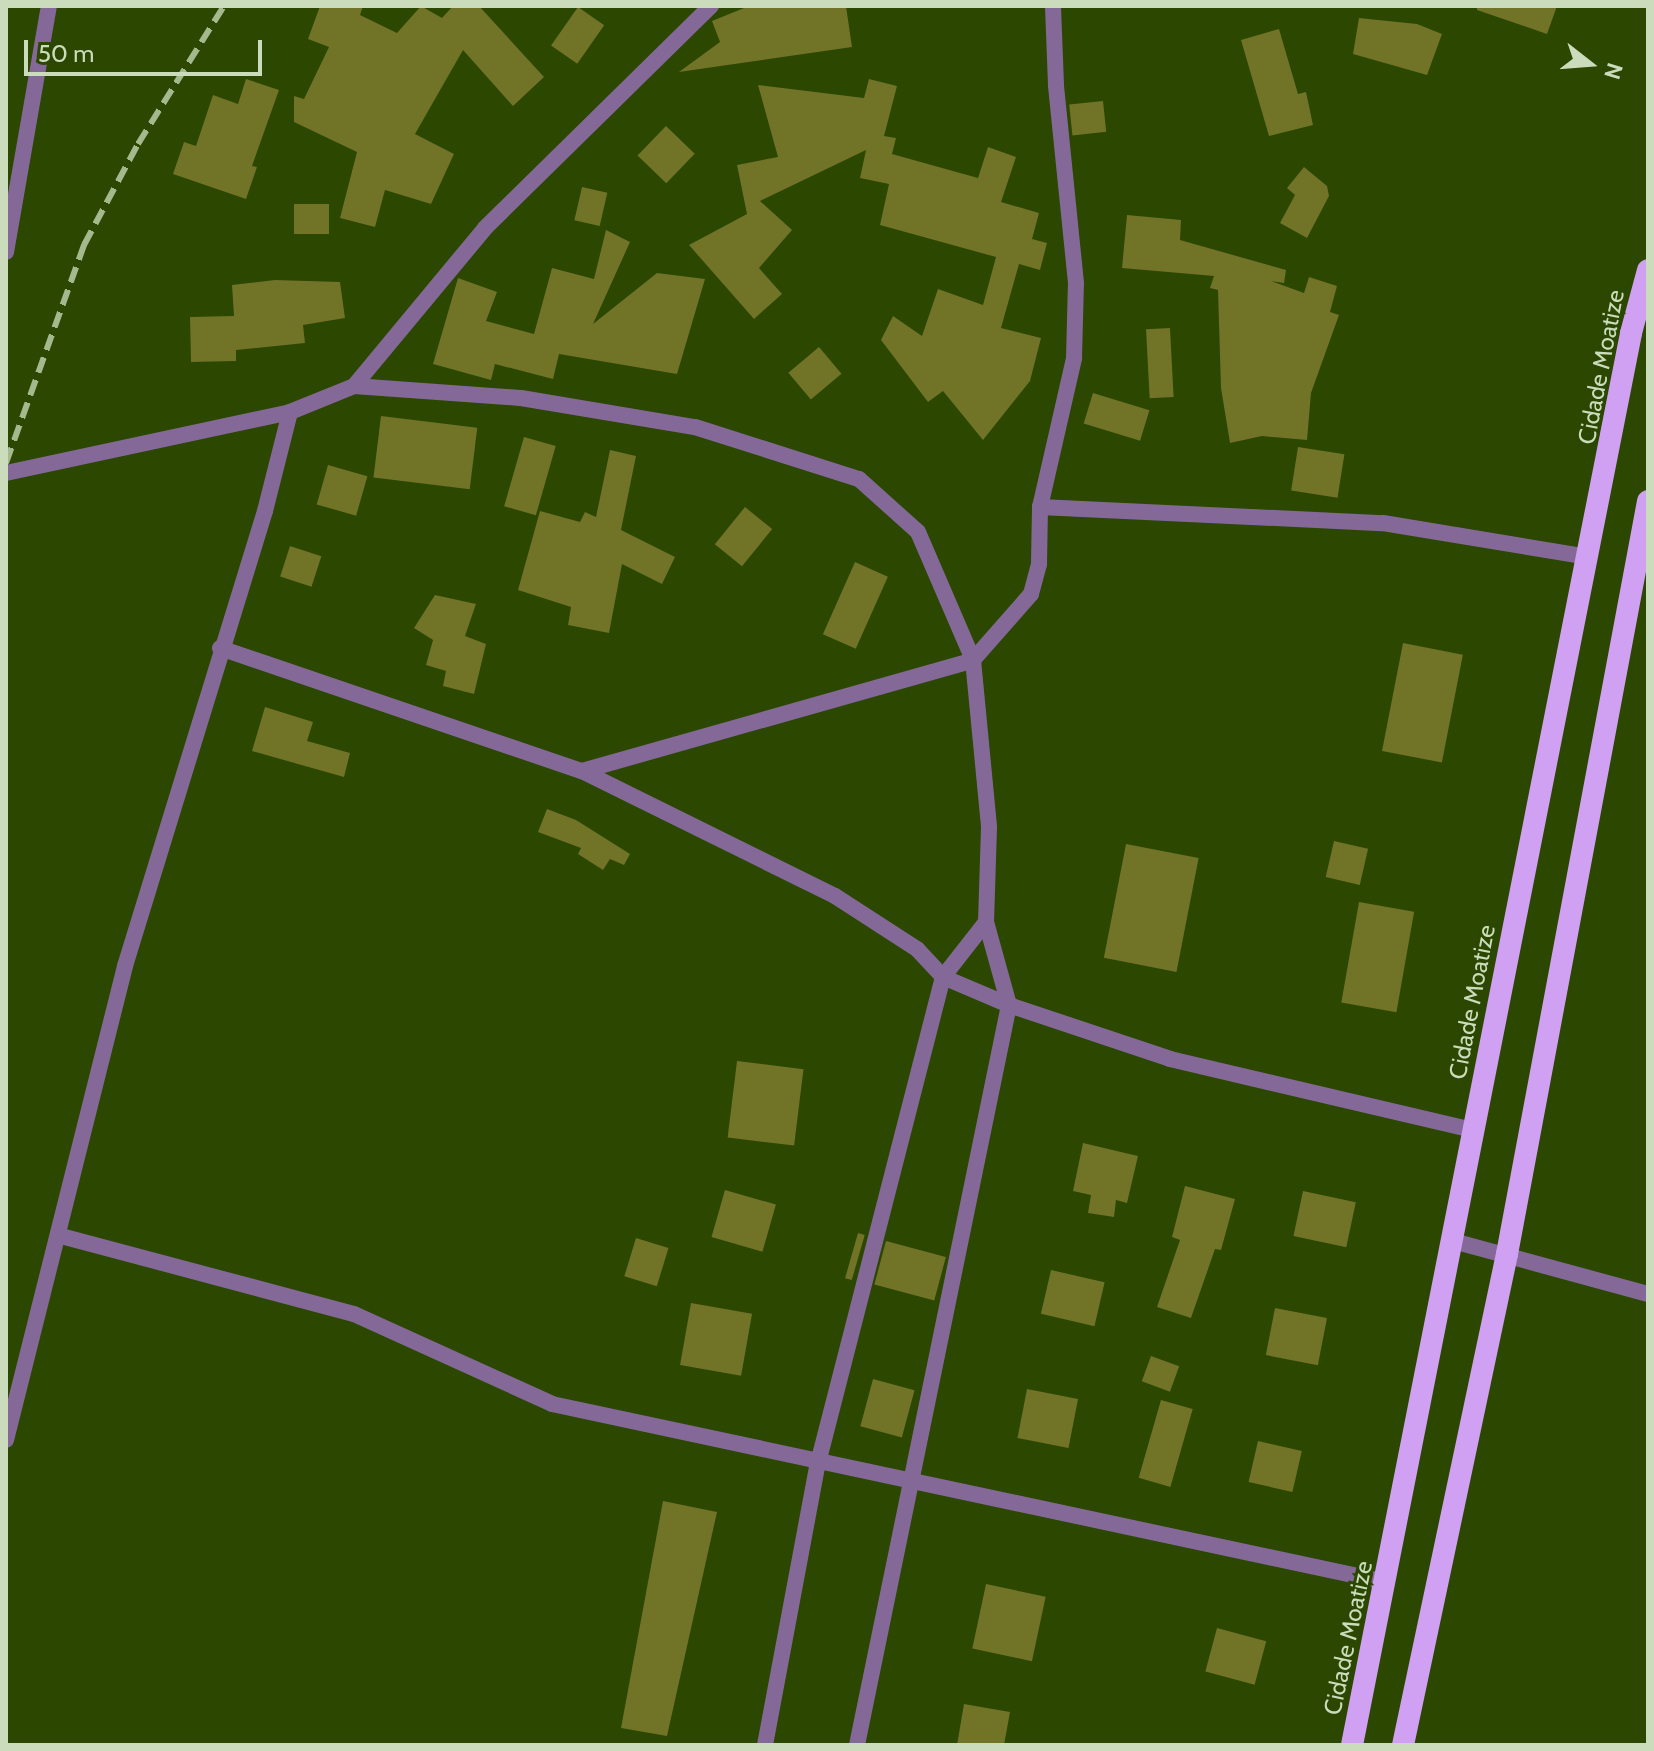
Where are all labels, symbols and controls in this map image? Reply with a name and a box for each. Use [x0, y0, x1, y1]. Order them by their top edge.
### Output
scale bar [28, 24, 266, 74]
north arrow [1550, 24, 1630, 104]
text: 50 m [38, 39, 94, 68]
text: N [1598, 60, 1629, 83]
street label: Cidade Moatize [1572, 287, 1630, 447]
street label: Cidade Moatize [1443, 922, 1501, 1082]
street label: Cidade Moatize [1318, 1558, 1378, 1718]

